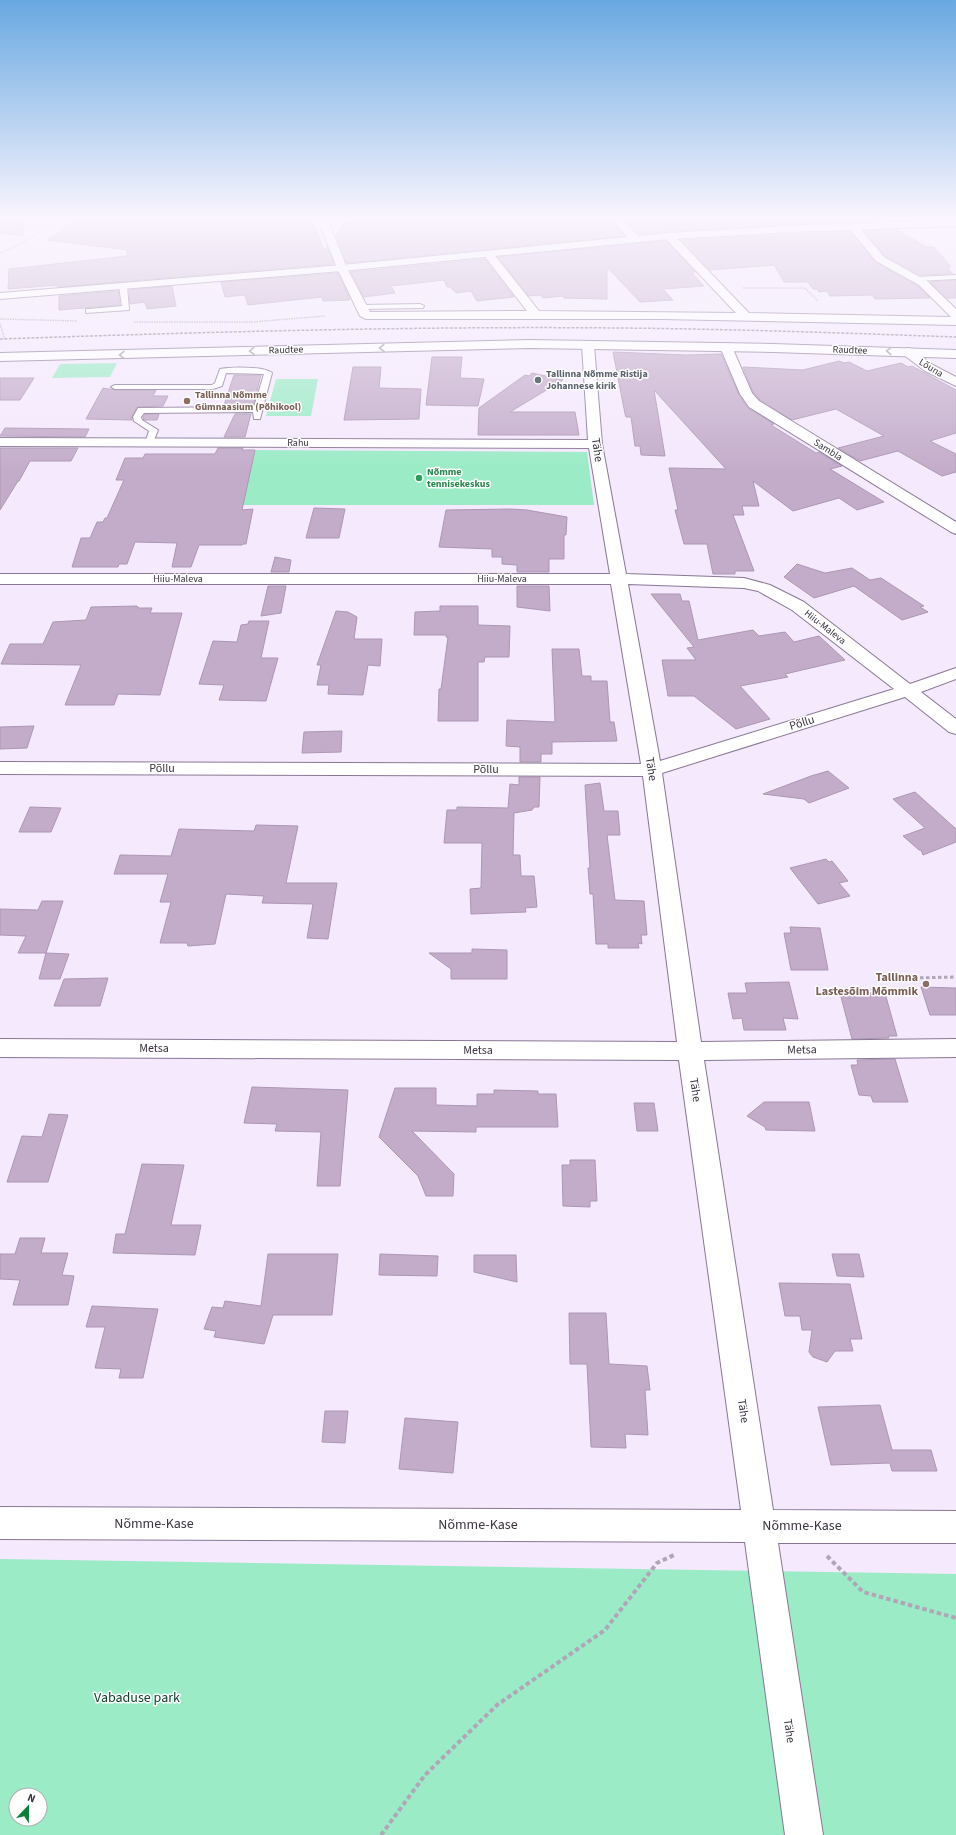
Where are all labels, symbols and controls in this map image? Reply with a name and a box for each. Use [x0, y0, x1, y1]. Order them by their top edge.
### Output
street label: Raudtee [268, 342, 304, 358]
street label: Raudtee [832, 342, 868, 358]
one-way arrow [379, 343, 385, 352]
one-way arrow [249, 347, 255, 355]
one-way arrow [886, 347, 892, 356]
one-way arrow [119, 350, 125, 359]
street label: Lõuna [916, 355, 946, 381]
place label: Tallinna Nõmme Ristija Johannese kirik [546, 367, 648, 393]
marker: Tallinna Nõmme Ristija Johannese kirik [533, 375, 543, 385]
place label: Tallinna Nõmme Gümnaasium (Põhikool) [195, 388, 301, 414]
marker: Tallinna Nõmme Gümnaasium (Põhikool) [182, 396, 192, 406]
street label: Rahu [287, 436, 309, 450]
street label: Sambla [811, 436, 845, 464]
street label: Tähe [587, 437, 607, 463]
place label: Nõmme tennisekeskus [427, 465, 490, 491]
marker: Nõmme tennisekeskus [414, 473, 424, 483]
street label: Hiiu-Maleva [153, 572, 203, 586]
street label: Hiiu-Maleva [477, 572, 527, 586]
street label: Hiiu-Maleva [801, 606, 849, 648]
street label: Põllu [787, 711, 817, 735]
street label: Tähe [641, 756, 661, 782]
street label: Põllu [149, 760, 175, 777]
street label: Põllu [473, 761, 499, 778]
place label: Tallinna Lastesõim Mõmmik [816, 969, 918, 1000]
marker: Tallinna Lastesõim Mõmmik [921, 979, 931, 989]
street label: Metsa [139, 1040, 169, 1057]
street label: Metsa [787, 1041, 817, 1059]
street label: Metsa [463, 1042, 493, 1059]
street label: Tähe [685, 1077, 705, 1103]
street label: Tähe [733, 1398, 753, 1424]
street label: Nõmme-Kase [114, 1514, 194, 1534]
street label: Nõmme-Kase [438, 1515, 518, 1535]
street label: Nõmme-Kase [762, 1516, 842, 1536]
park label: Vabaduse park [94, 1688, 180, 1708]
street label: Tähe [779, 1718, 799, 1744]
north arrow [8, 1787, 48, 1827]
text: N [25, 1790, 38, 1807]

